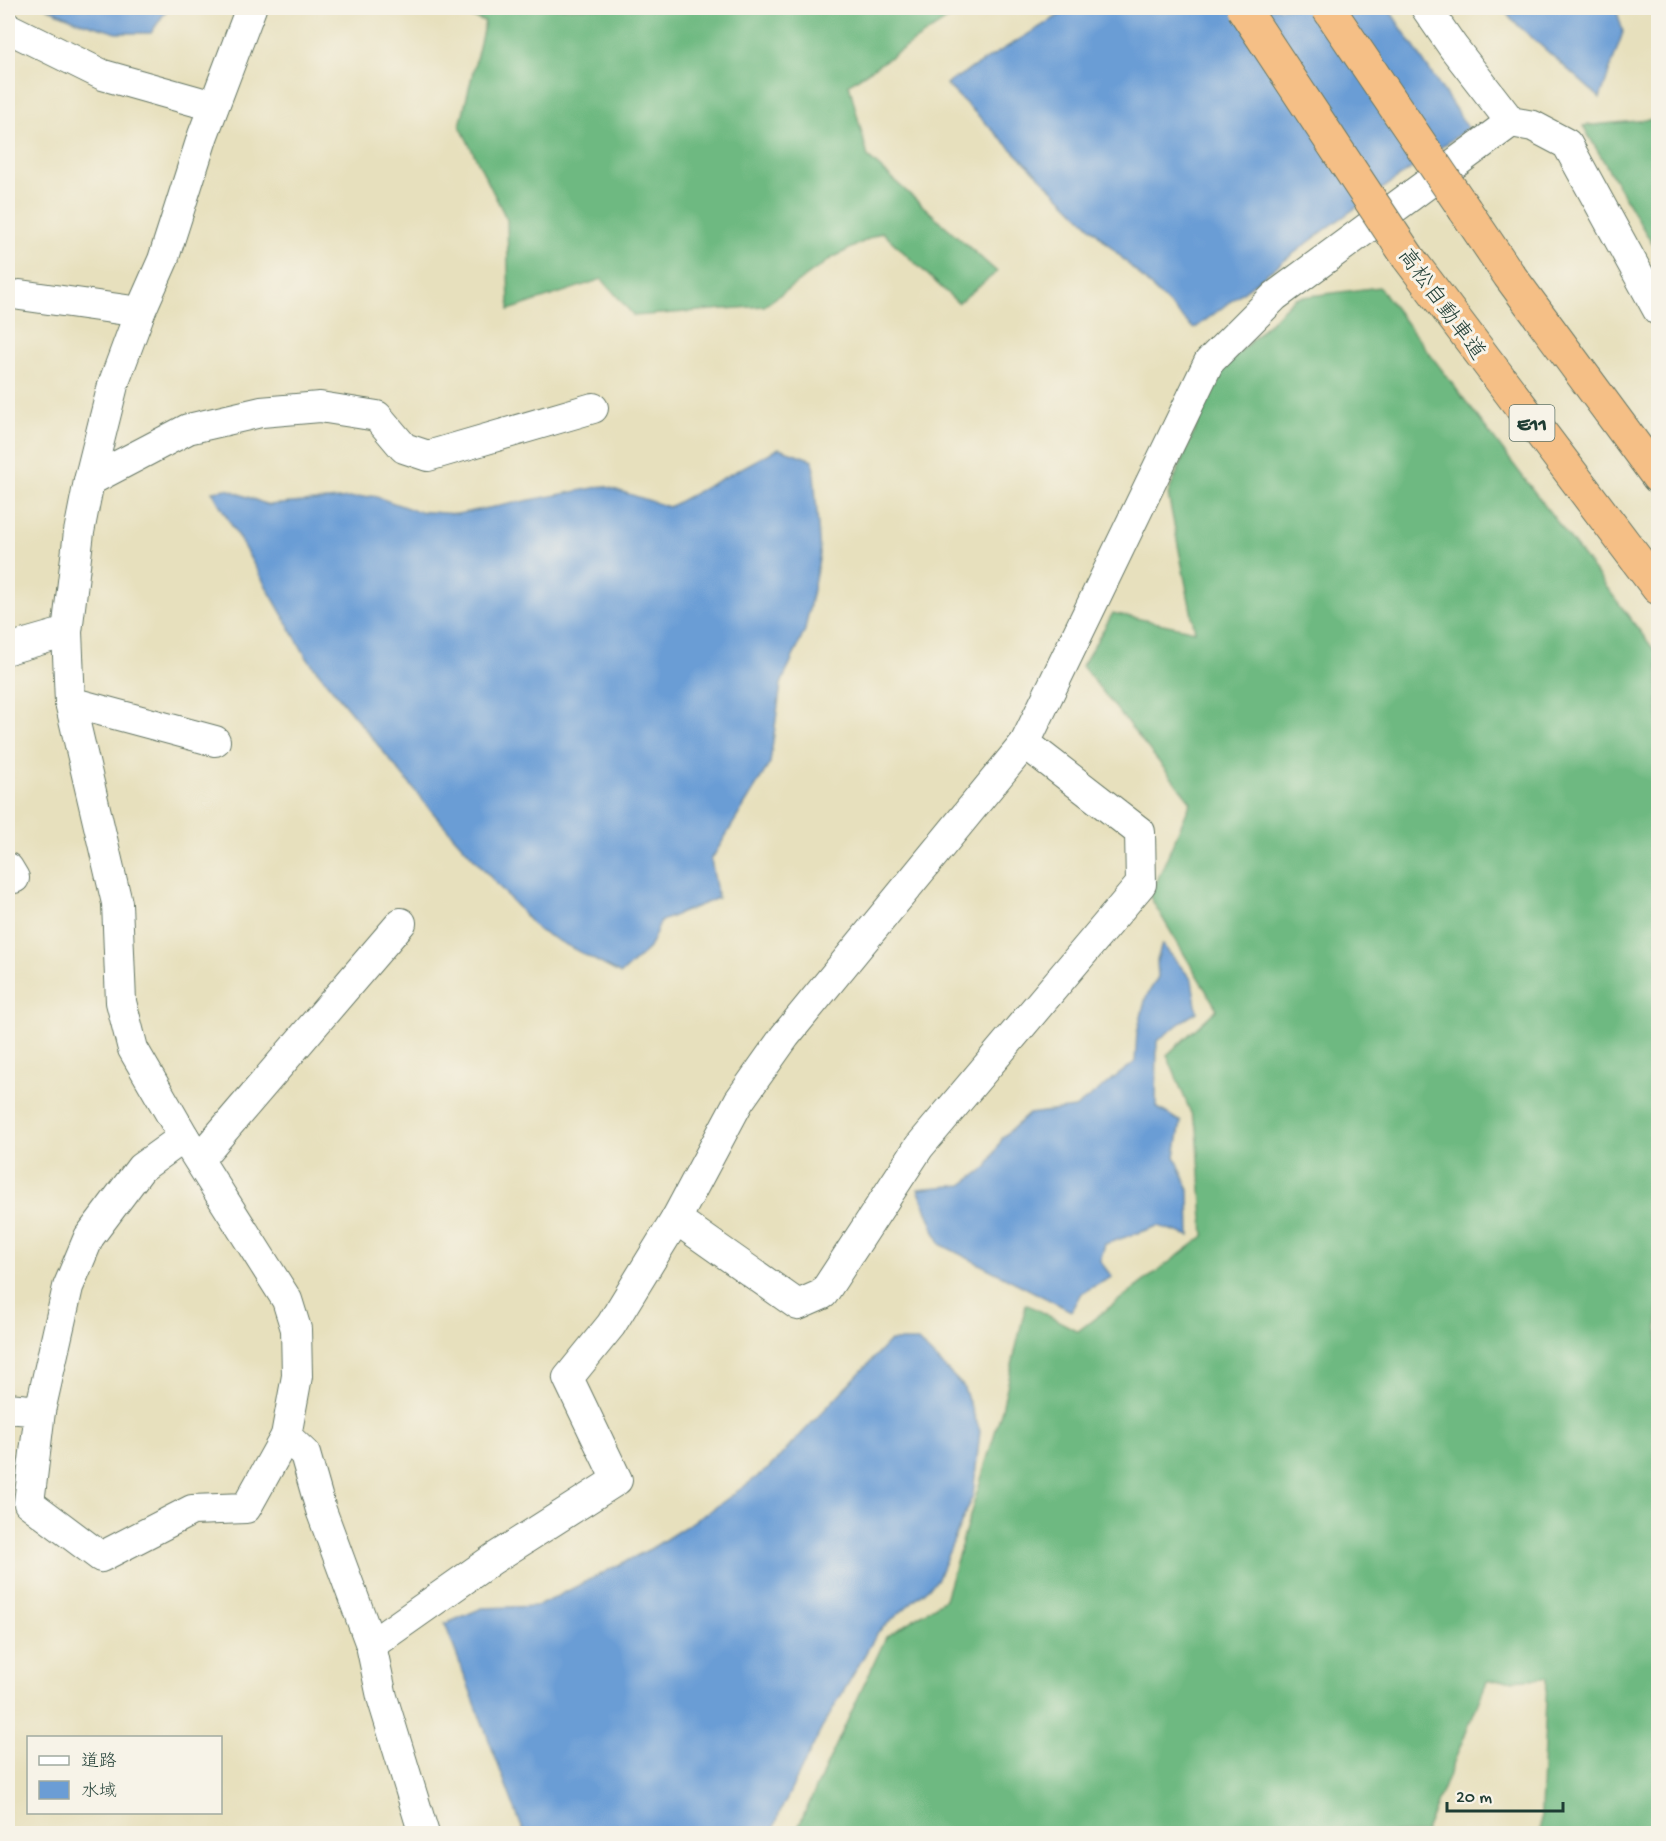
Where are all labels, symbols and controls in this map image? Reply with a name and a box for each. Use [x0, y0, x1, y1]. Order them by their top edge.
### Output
street label: 高松自動車道 [1390, 243, 1491, 366]
road number: E11 [1510, 405, 1555, 441]
legend [27, 1736, 222, 1814]
text: 道路 [81, 1751, 117, 1773]
scale bar [1447, 1775, 1562, 1813]
text: 水域 [81, 1781, 117, 1803]
text: 20 m [1456, 1788, 1492, 1809]

